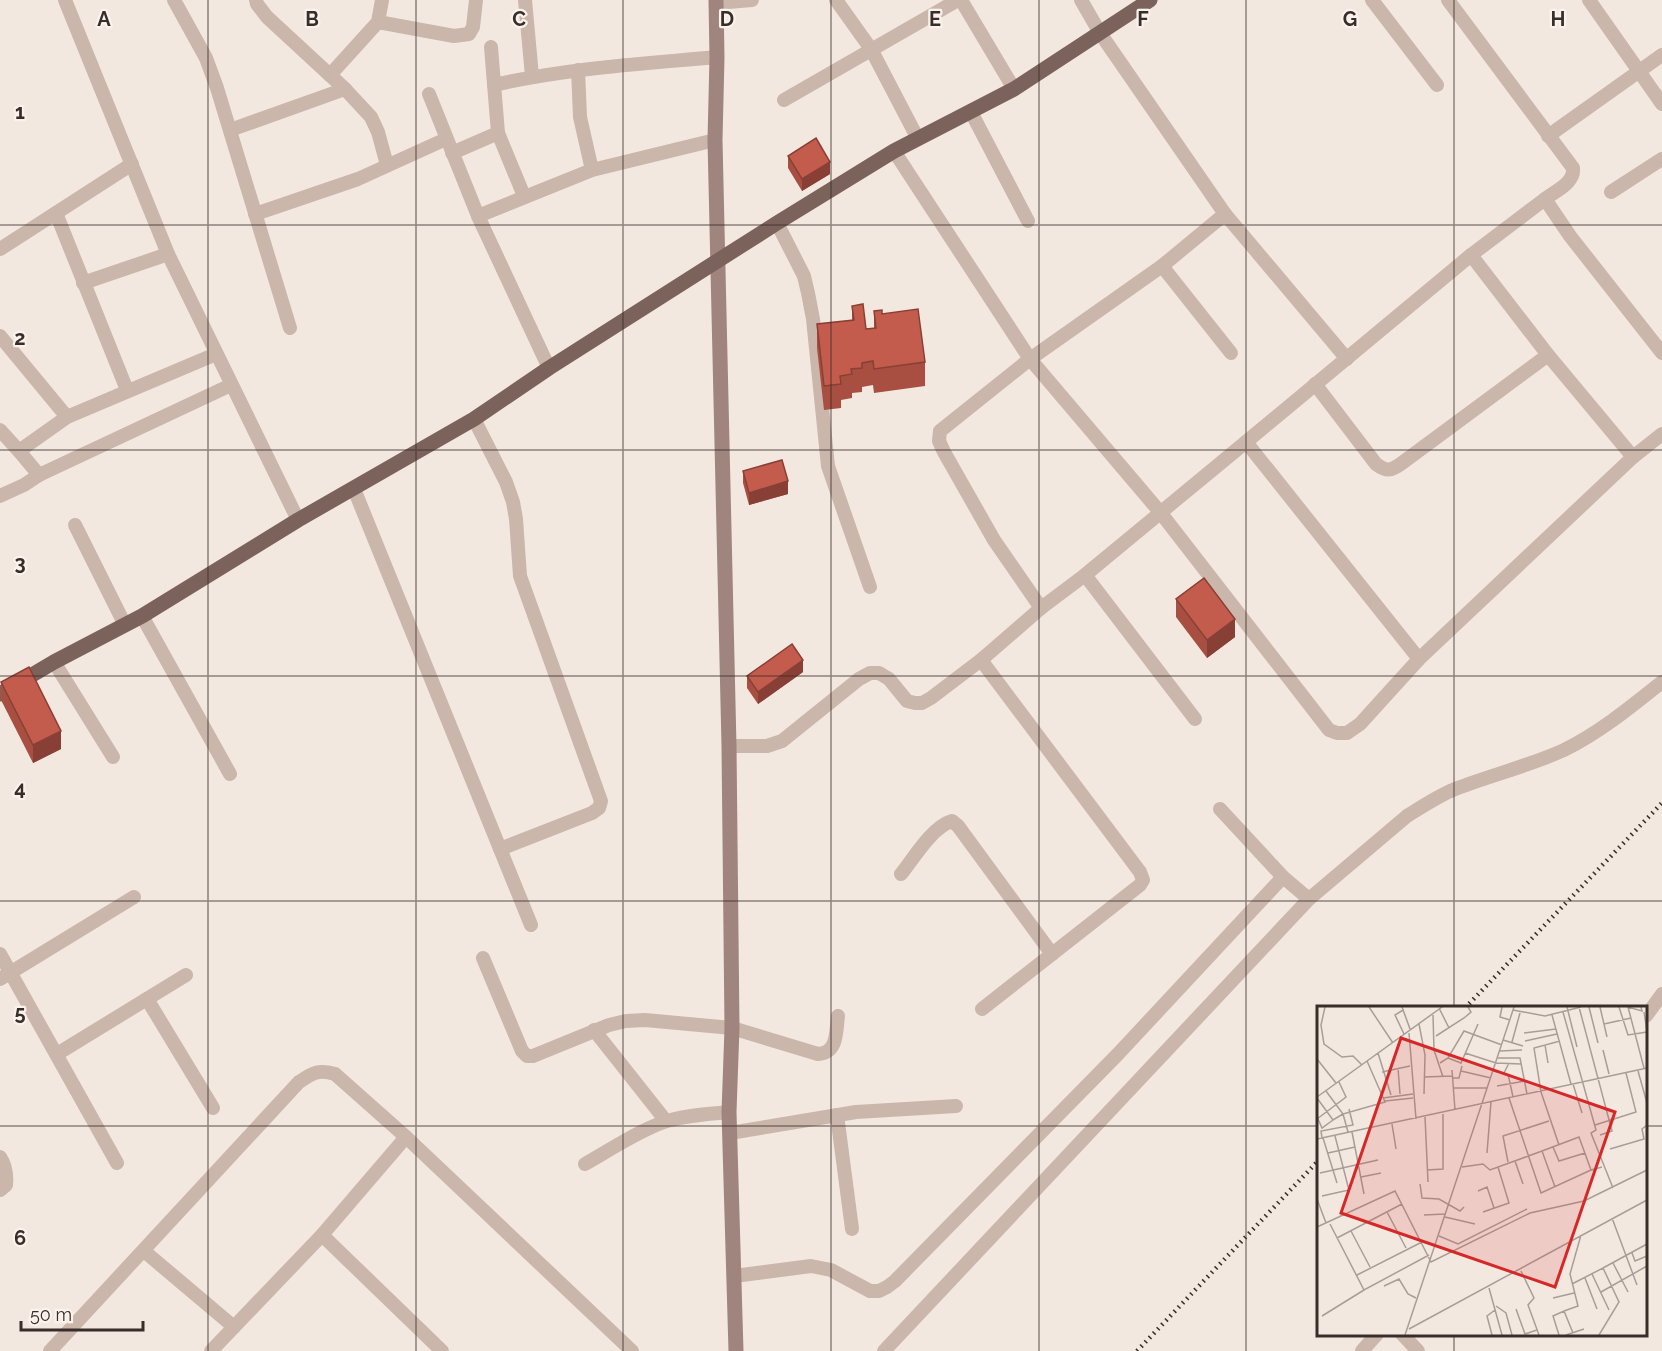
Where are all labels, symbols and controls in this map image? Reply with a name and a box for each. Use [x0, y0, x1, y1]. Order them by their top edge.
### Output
text: A [97, 7, 111, 31]
text: B [305, 7, 319, 31]
text: C [512, 7, 526, 31]
text: D [720, 7, 734, 31]
text: E [929, 7, 941, 31]
text: F [1137, 7, 1149, 31]
text: G [1343, 7, 1357, 31]
text: H [1551, 7, 1565, 31]
text: 1 [15, 100, 25, 124]
text: 2 [14, 326, 26, 350]
text: 3 [14, 551, 26, 575]
text: 4 [14, 776, 26, 800]
text: 5 [14, 1001, 26, 1025]
inset map [1317, 1006, 1647, 1336]
text: 6 [14, 1226, 26, 1250]
scale bar [21, 1294, 142, 1332]
text: 50 m [30, 1304, 72, 1325]

